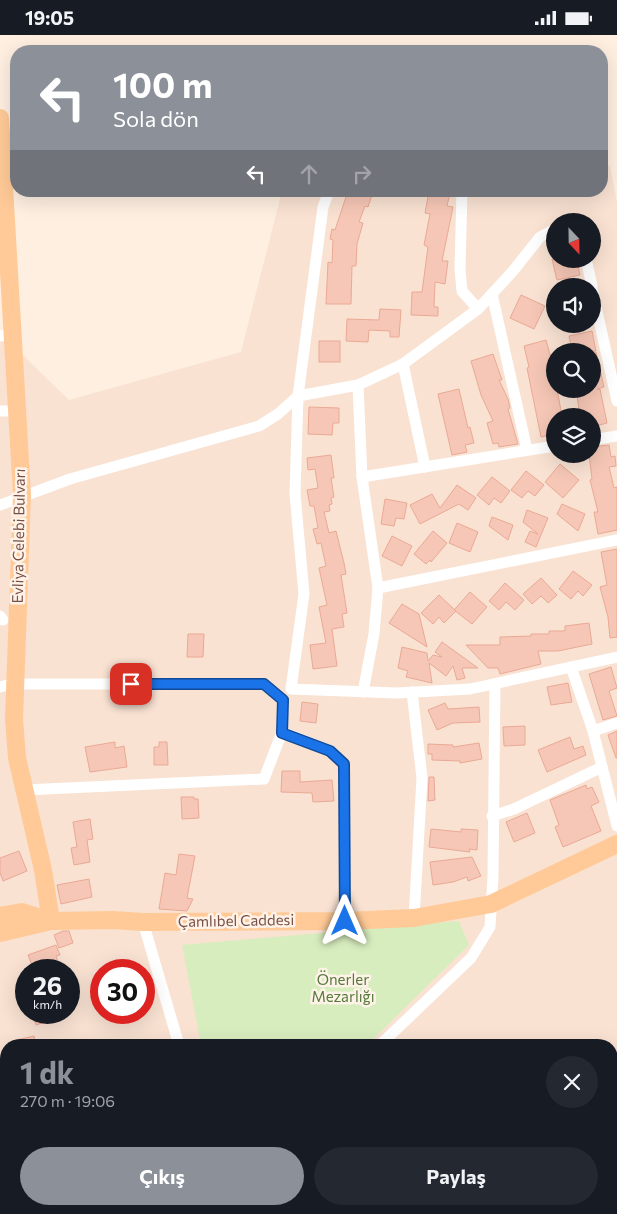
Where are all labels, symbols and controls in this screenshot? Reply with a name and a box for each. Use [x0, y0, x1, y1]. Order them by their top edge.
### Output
text: 19:05 [25, 6, 74, 29]
text: 100 m [113, 62, 213, 105]
icon: left [30, 65, 95, 130]
text: Sola dön [113, 105, 199, 132]
icon: left [242, 160, 270, 188]
icon: ahead [295, 160, 323, 188]
icon: right [348, 160, 376, 188]
north arrow [546, 213, 601, 267]
map controls [546, 213, 601, 463]
button: sound [546, 278, 601, 333]
button: search [546, 343, 601, 398]
button: layers [546, 408, 601, 463]
street label: Evliya Celebi Bulvarı [8, 468, 28, 604]
pin [110, 663, 152, 705]
icon: arrive [117, 670, 145, 698]
position arrow [318, 894, 370, 946]
street label: Çamlıbel Caddesi [178, 910, 294, 930]
speed limit sign: 30 [90, 959, 155, 1024]
text: 26 [33, 970, 62, 1000]
park label: Önerler Mezarlığı [311, 970, 375, 1005]
text: km/h [33, 997, 62, 1011]
text: 1 dk [20, 1053, 74, 1090]
button: close [546, 1056, 598, 1108]
text: 270 m · 19:06 [20, 1091, 115, 1110]
button: Çıkış [20, 1147, 304, 1205]
button: Paylaş [314, 1147, 598, 1205]

